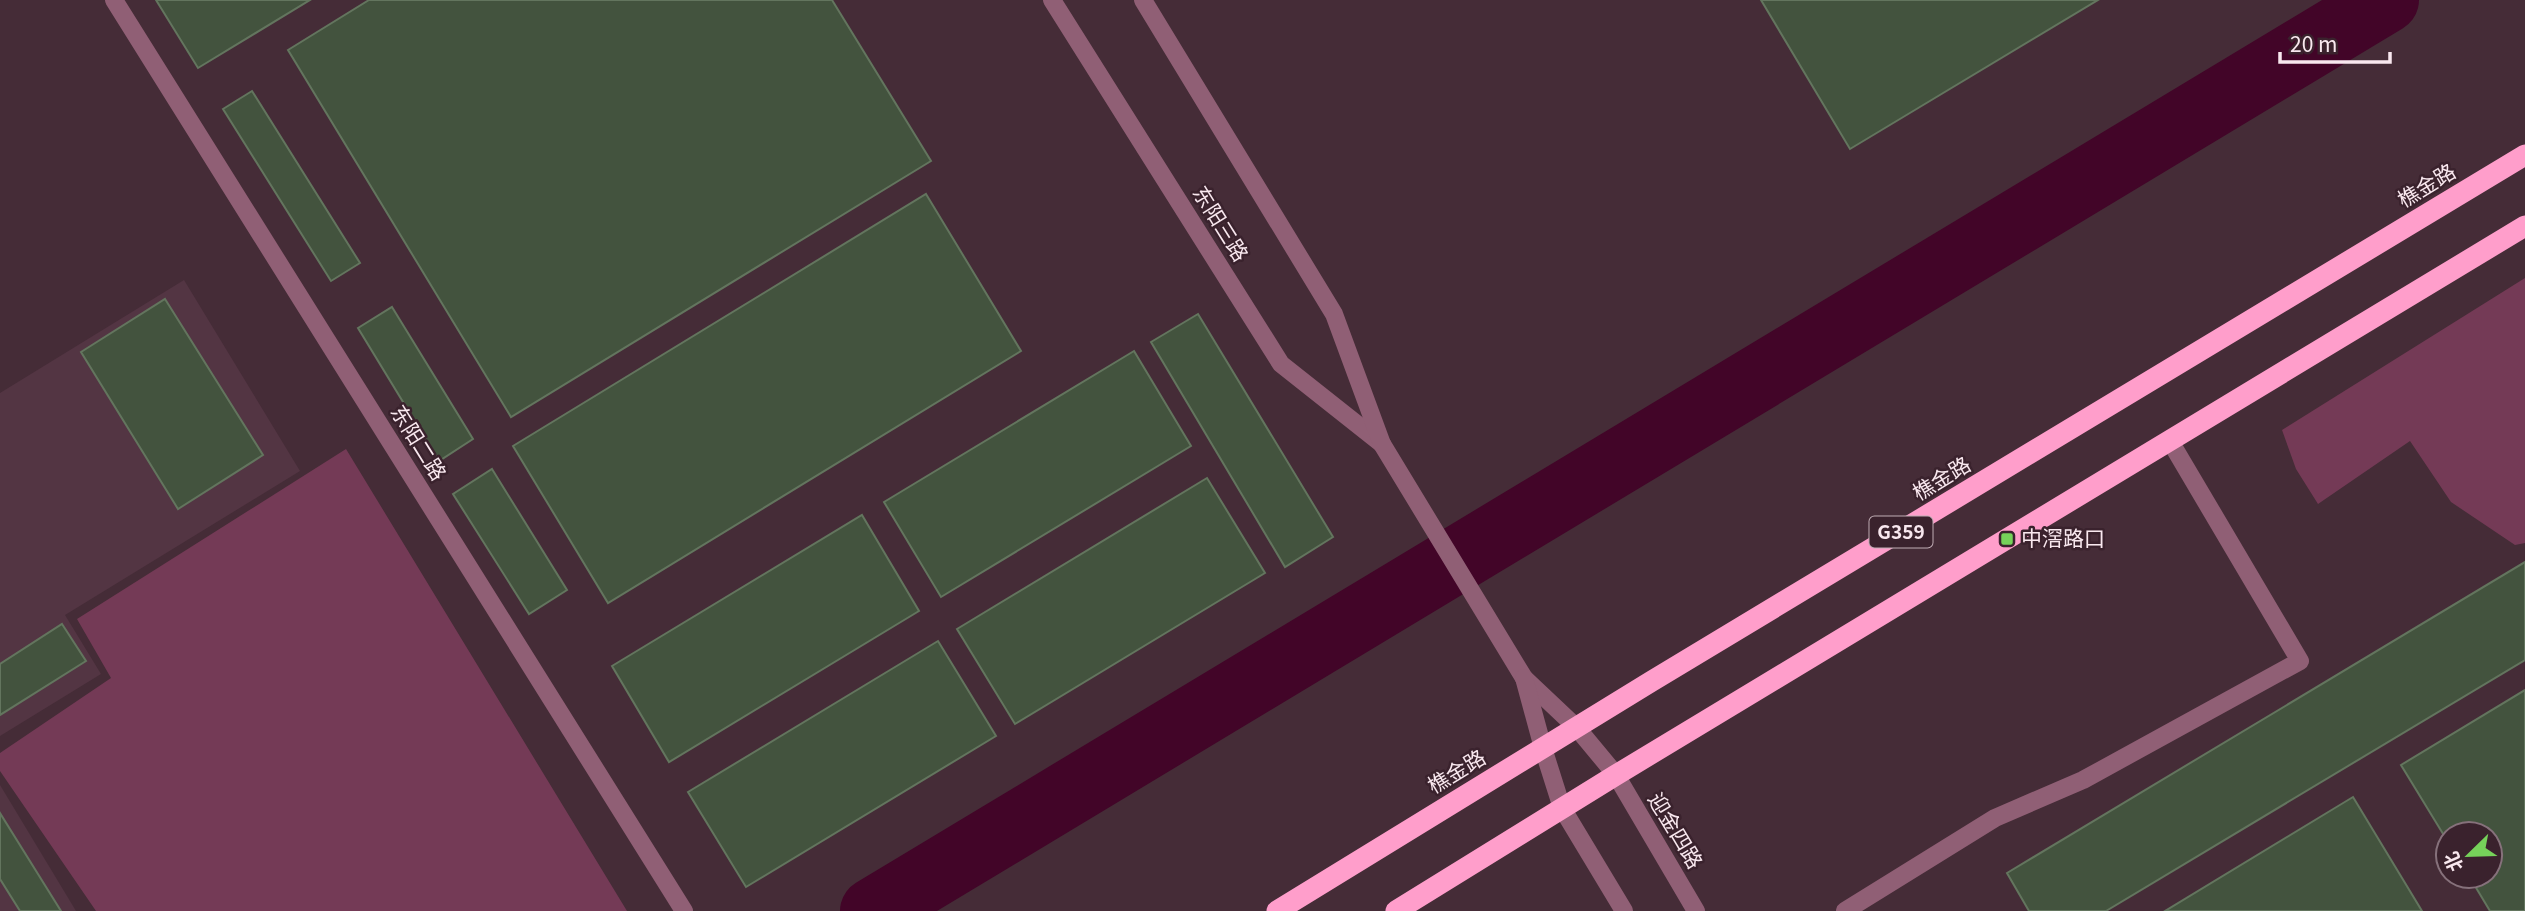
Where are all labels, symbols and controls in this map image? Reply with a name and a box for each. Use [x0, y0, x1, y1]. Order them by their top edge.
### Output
scale bar [2280, 21, 2390, 65]
text: 20 m [2290, 28, 2337, 58]
street label: 樵金路 [2391, 155, 2461, 213]
street label: 东阳三路 [1187, 179, 1257, 267]
street label: 东阳二路 [385, 398, 455, 486]
street label: 樵金路 [1906, 448, 1976, 506]
road number: G359 [1870, 516, 1932, 548]
place label: 中滘路口 [2021, 522, 2105, 552]
marker: 中滘路口 [1999, 531, 2015, 547]
street label: 樵金路 [1421, 741, 1491, 799]
street label: 迎金四路 [1642, 786, 1711, 874]
north arrow [2434, 820, 2504, 890]
text: 北 [2436, 848, 2468, 876]

